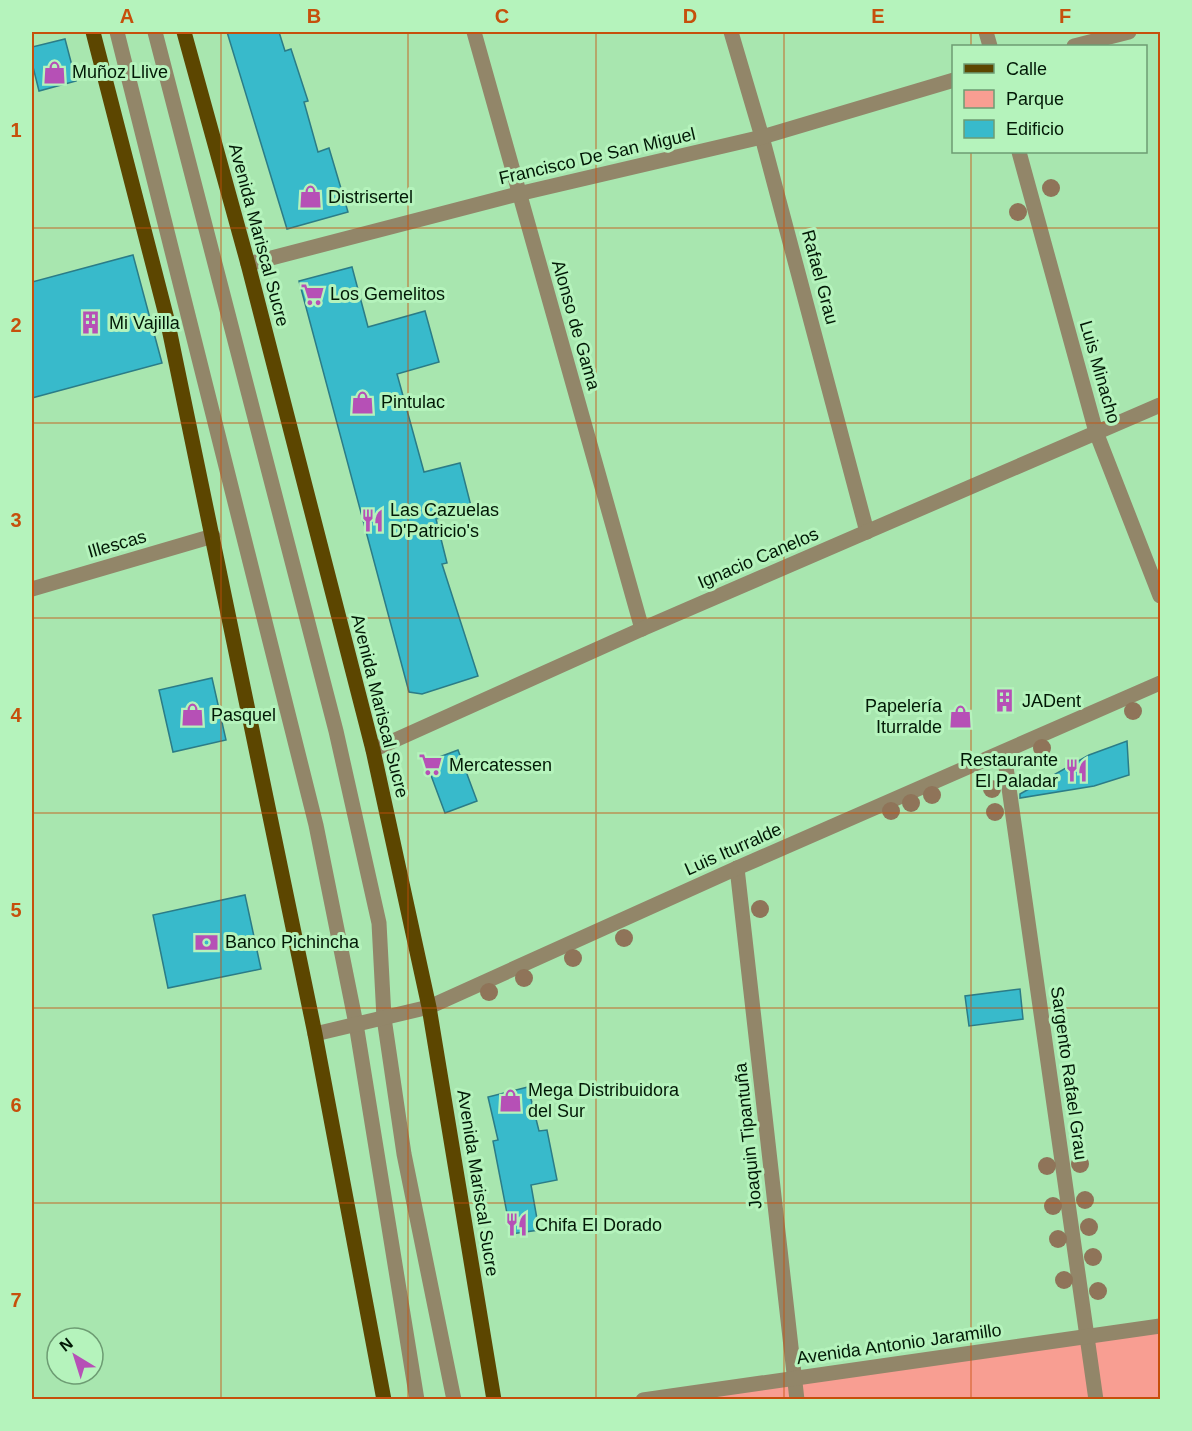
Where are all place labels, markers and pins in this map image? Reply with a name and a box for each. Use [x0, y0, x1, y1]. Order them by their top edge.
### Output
shop icon: Muñoz Llive [41, 59, 67, 85]
place label: Muñoz Llive [72, 62, 168, 82]
shop icon: Distrisertel [297, 184, 323, 210]
place label: Distrisertel [328, 187, 413, 207]
supermarket icon: Los Gemelitos [299, 281, 325, 307]
place label: Los Gemelitos [330, 284, 445, 304]
building icon: Mi Vajilla [78, 310, 104, 336]
place label: Mi Vajilla [109, 313, 181, 333]
shop icon: Pintulac [350, 389, 376, 415]
place label: Pintulac [381, 392, 445, 412]
place label: Las Cazuelas D'Patricio's [390, 500, 499, 541]
restaurant icon: Las Cazuelas D'Patricio's [359, 507, 385, 533]
building icon: JADent [991, 688, 1017, 714]
place label: JADent [1022, 691, 1081, 711]
place label: Papelería Iturralde [865, 696, 943, 737]
shop icon: Pasquel [180, 702, 206, 728]
shop icon: Papelería Iturralde [947, 703, 973, 729]
place label: Pasquel [211, 705, 276, 725]
place label: Restaurante El Paladar [960, 750, 1058, 791]
supermarket icon: Mercatessen [418, 752, 444, 778]
place label: Mercatessen [449, 755, 552, 775]
restaurant icon: Restaurante El Paladar [1063, 757, 1089, 783]
bank icon: Banco Pichincha [194, 929, 220, 955]
place label: Banco Pichincha [225, 932, 360, 952]
place label: Mega Distribuidora del Sur [528, 1080, 680, 1121]
shop icon: Mega Distribuidora del Sur [497, 1087, 523, 1113]
restaurant icon: Chifa El Dorado [504, 1212, 530, 1238]
place label: Chifa El Dorado [535, 1215, 662, 1235]

